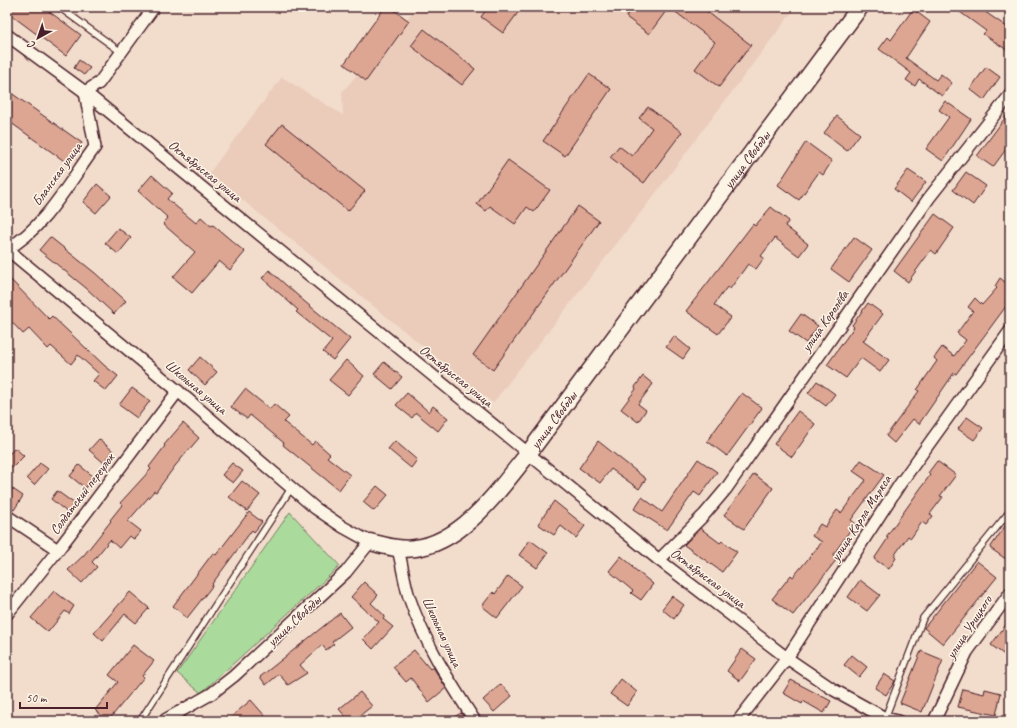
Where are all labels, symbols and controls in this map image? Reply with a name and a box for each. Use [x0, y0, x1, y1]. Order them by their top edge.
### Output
north arrow [18, 18, 58, 58]
text: С [24, 38, 38, 53]
street label: улица Свободы [719, 126, 774, 193]
street label: Октябрьская улица [165, 136, 246, 207]
street label: Бланская улица [28, 138, 86, 209]
street label: улица Королёва [797, 286, 853, 356]
street label: Октябрьская улица [416, 341, 497, 412]
street label: Школьная улица [162, 356, 231, 419]
street label: улица Свободы [526, 386, 581, 453]
street label: Солдатский переулок [46, 449, 119, 538]
street label: улица Карла Маркса [826, 471, 896, 565]
street label: Октябрьская улица [667, 544, 750, 612]
street label: улица Свободы [263, 591, 326, 651]
street label: улица Урицкого [942, 591, 996, 663]
street label: Школьная улица [418, 594, 466, 671]
scale bar [20, 684, 107, 710]
text: 50 m [26, 690, 48, 706]

